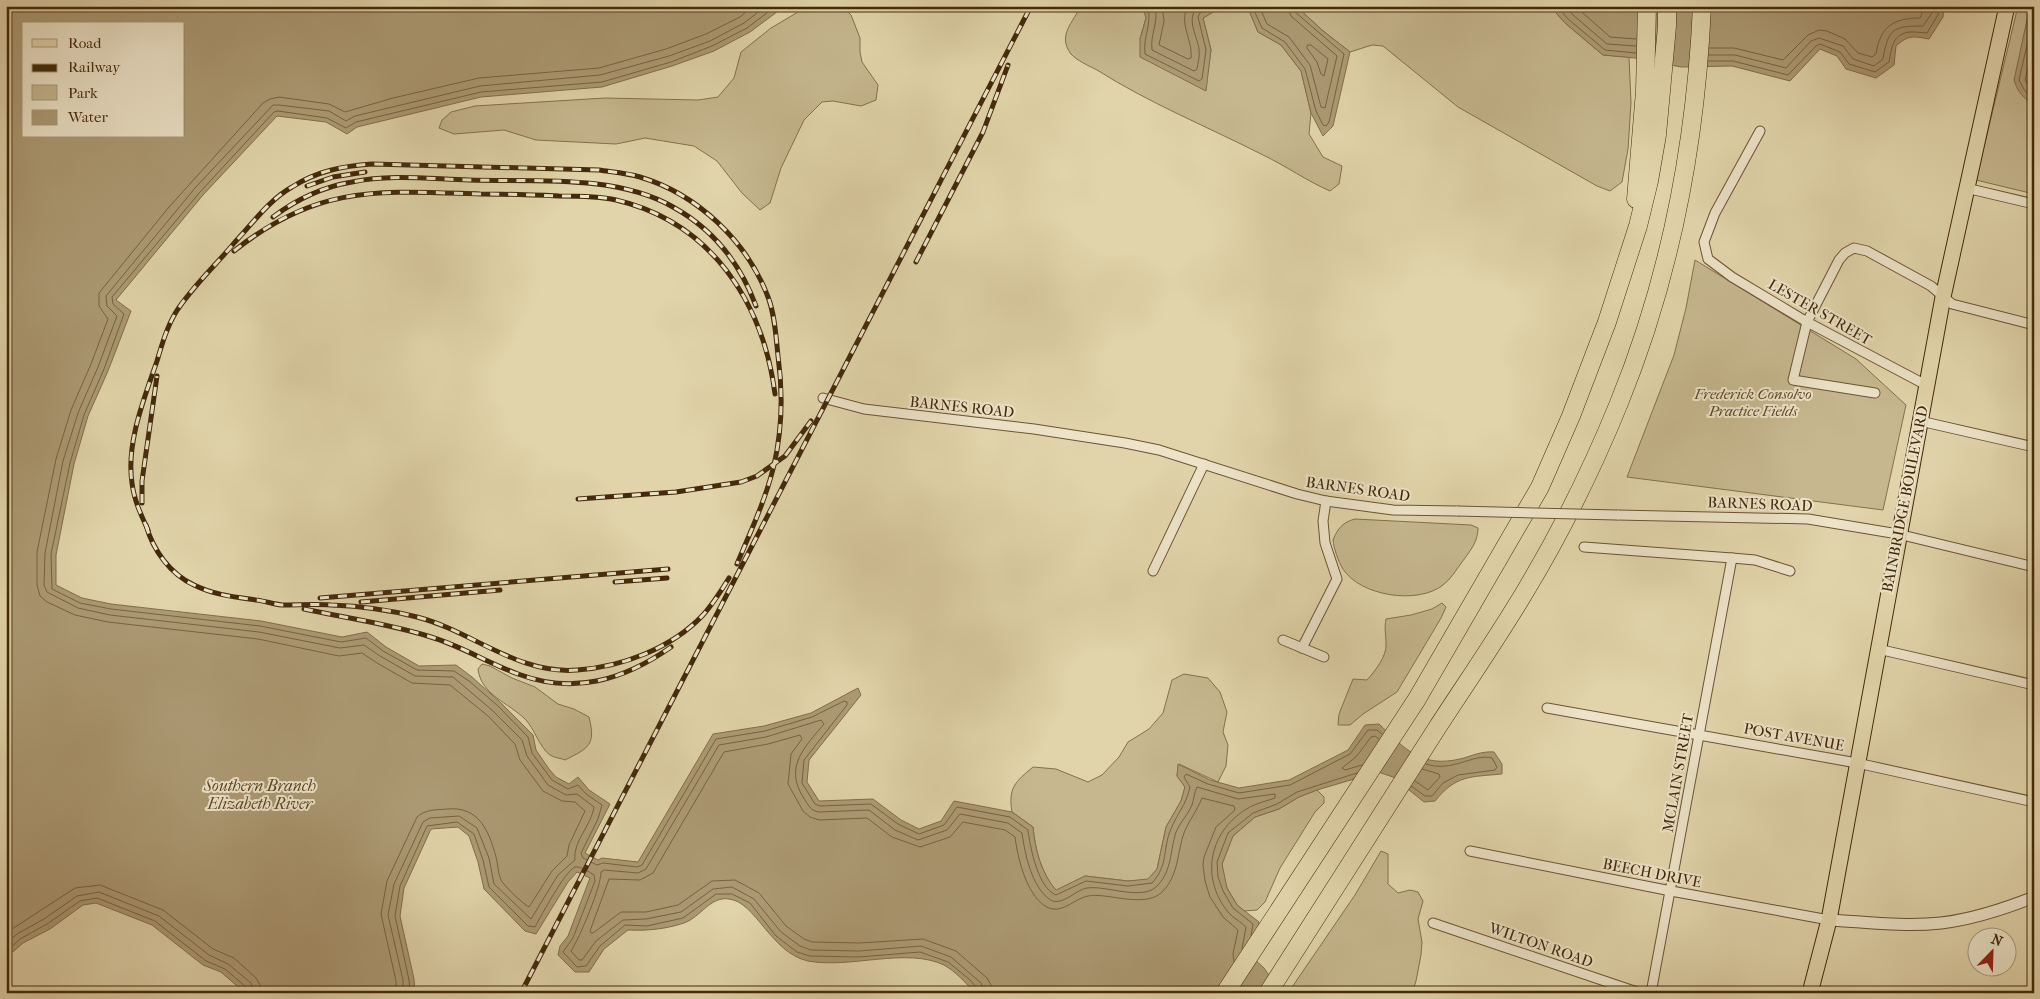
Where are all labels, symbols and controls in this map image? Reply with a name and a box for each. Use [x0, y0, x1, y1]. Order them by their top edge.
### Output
legend [22, 22, 185, 138]
text: Road [68, 34, 102, 52]
text: Railway [68, 58, 121, 76]
text: Park [68, 84, 98, 102]
text: Water [67, 108, 108, 126]
street label: LESTER STREET [1765, 275, 1876, 349]
park label: Frederick Consolvo Practice Fields [1693, 385, 1812, 420]
street label: BARNES ROAD [909, 393, 1015, 421]
street label: BAINBRIDGE BOULEVARD [1878, 404, 1932, 594]
street label: BARNES ROAD [1305, 473, 1411, 505]
street label: BARNES ROAD [1707, 493, 1813, 515]
street label: MCLAIN STREET [1659, 711, 1697, 834]
street label: POST AVENUE [1742, 719, 1846, 755]
water label: Southern Branch Elizabeth River [203, 776, 316, 813]
street label: BEECH DRIVE [1601, 855, 1703, 891]
street label: WILTON ROAD [1486, 918, 1595, 971]
north arrow [1968, 926, 2018, 976]
text: N [1989, 931, 2005, 951]

